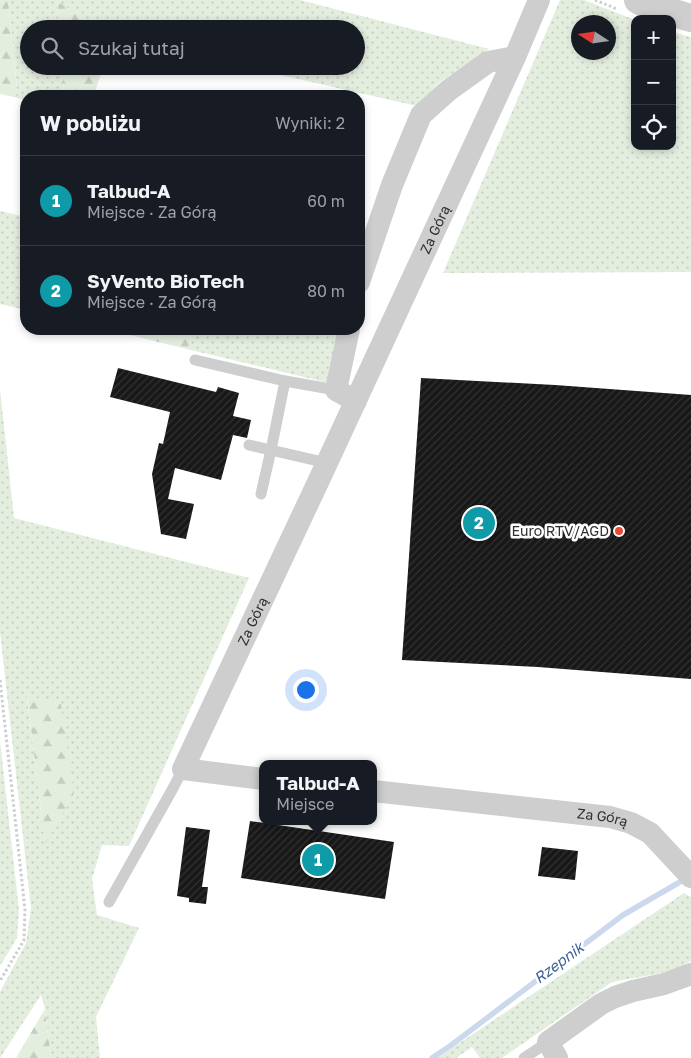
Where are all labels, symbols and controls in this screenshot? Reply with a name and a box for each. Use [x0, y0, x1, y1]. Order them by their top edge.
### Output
north arrow [571, 15, 616, 60]
map controls [631, 15, 676, 150]
button: + [631, 15, 676, 60]
search box [20, 20, 365, 75]
icon: search [38, 34, 66, 62]
text: Szukaj tutaj [78, 36, 185, 59]
button: − [631, 60, 676, 105]
button: locate [631, 105, 676, 150]
text: W pobliżu [40, 110, 141, 136]
text: Wyniki: 2 [275, 113, 345, 133]
text: Talbud-A [87, 179, 171, 202]
text: 1 [52, 191, 60, 211]
text: 60 m [307, 191, 345, 211]
text: Miejsce · Za Górą [87, 202, 217, 222]
street label: Za Górą [416, 203, 453, 256]
text: SyVento BioTech [87, 269, 244, 292]
text: 2 [51, 281, 61, 301]
text: 80 m [307, 281, 345, 301]
text: Miejsce · Za Górą [87, 292, 217, 312]
pin: 2 [463, 504, 495, 542]
place label: Euro RTV/AGD [511, 522, 609, 539]
marker: Euro RTV/AGD [613, 525, 625, 537]
street label: Za Górą [233, 594, 271, 648]
your location [293, 677, 319, 703]
popup [259, 760, 377, 825]
text: Talbud-A [276, 771, 360, 794]
text: Miejsce [276, 794, 334, 814]
street label: Za Górą [576, 804, 630, 830]
pin: 1 [302, 841, 334, 879]
water label: Rzepnik [530, 937, 588, 987]

